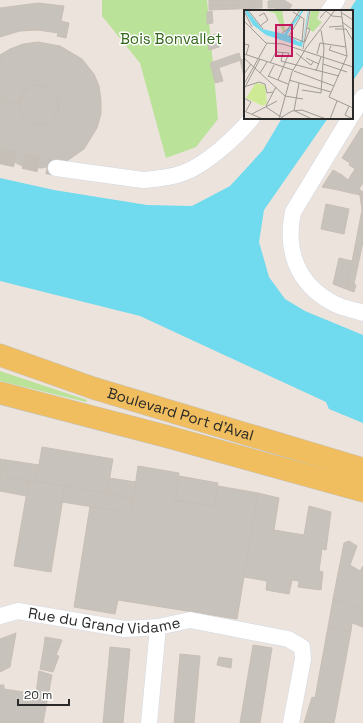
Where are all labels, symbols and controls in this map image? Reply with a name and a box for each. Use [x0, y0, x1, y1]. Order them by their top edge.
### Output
inset map [244, 10, 353, 119]
park label: Bois Bonvallet [120, 29, 222, 48]
street label: Boulevard Port d'Aval [105, 383, 256, 445]
street label: Rue du Grand Vidame [27, 603, 182, 638]
scale bar [18, 681, 69, 707]
text: 20 m [24, 687, 52, 703]

